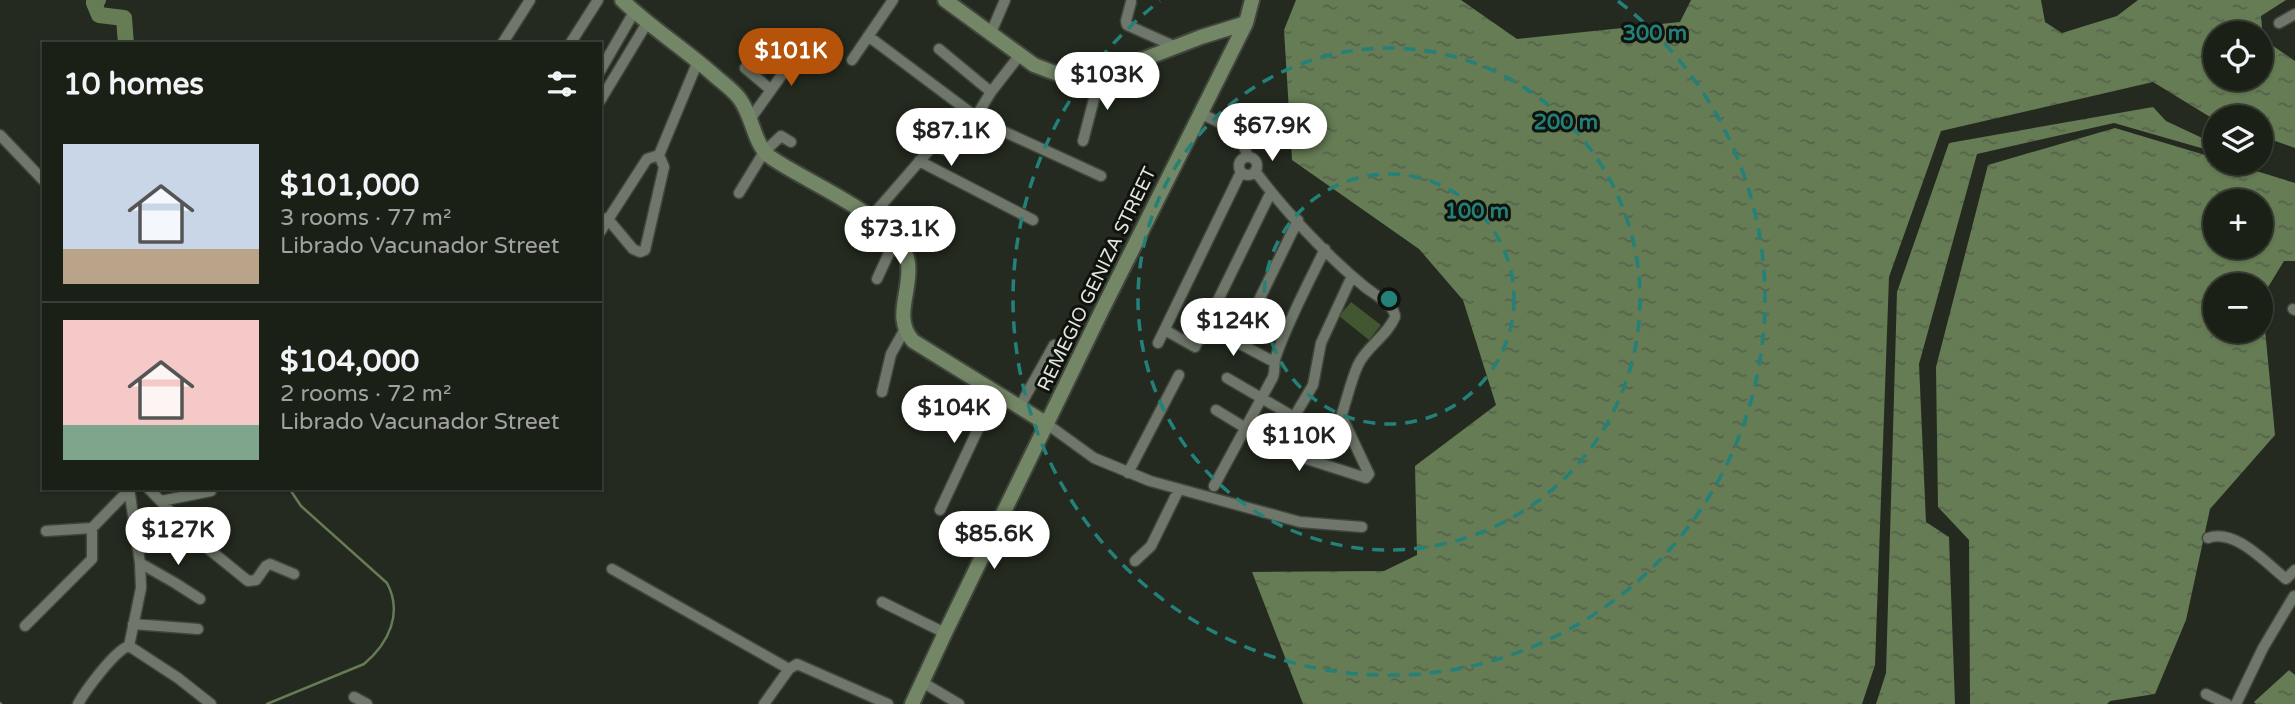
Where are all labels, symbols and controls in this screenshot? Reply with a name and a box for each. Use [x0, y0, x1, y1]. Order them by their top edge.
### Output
text: 300 m [1623, 21, 1687, 46]
map controls [2203, 21, 2273, 343]
button: locate [2203, 21, 2273, 91]
pin: $101K [742, 28, 840, 88]
text: $101K [755, 37, 827, 65]
pin: $103K [1058, 52, 1156, 112]
text: $103K [1071, 61, 1143, 89]
icon: filters [543, 65, 581, 103]
text: 10 homes [63, 66, 204, 103]
pin: $67.9K [1215, 104, 1329, 163]
button: layers [2203, 105, 2273, 175]
pin: $87.1K [894, 108, 1008, 168]
text: 200 m [1534, 110, 1598, 135]
text: $67.9K [1233, 112, 1311, 140]
text: $87.1K [912, 117, 990, 145]
street label: REMEGIO GENIZA STREET [1033, 163, 1161, 395]
text: $101,000 [280, 167, 419, 204]
icon: home [119, 172, 203, 256]
button: + [2203, 189, 2273, 259]
text: 100 m [1445, 199, 1509, 224]
text: 3 rooms · 77 m² [280, 204, 451, 232]
pin: $73.1K [843, 206, 957, 266]
text: $73.1K [861, 215, 939, 243]
text: Librado Vacunador Street [280, 232, 560, 260]
button: − [2203, 273, 2273, 343]
centre of rings [1377, 287, 1401, 311]
pin: $124K [1184, 298, 1282, 358]
text: $124K [1197, 307, 1269, 335]
text: $104,000 [280, 343, 419, 380]
icon: home [119, 348, 203, 432]
text: 2 rooms · 72 m² [280, 380, 451, 408]
pin: $104K [905, 386, 1003, 445]
text: $104K [918, 394, 990, 422]
text: Librado Vacunador Street [280, 408, 560, 436]
pin: $110K [1250, 414, 1348, 473]
text: $110K [1263, 422, 1335, 450]
pin: $127K [129, 508, 227, 567]
pin: $85.6K [937, 512, 1051, 571]
text: $127K [142, 516, 214, 544]
text: $85.6K [955, 520, 1033, 548]

